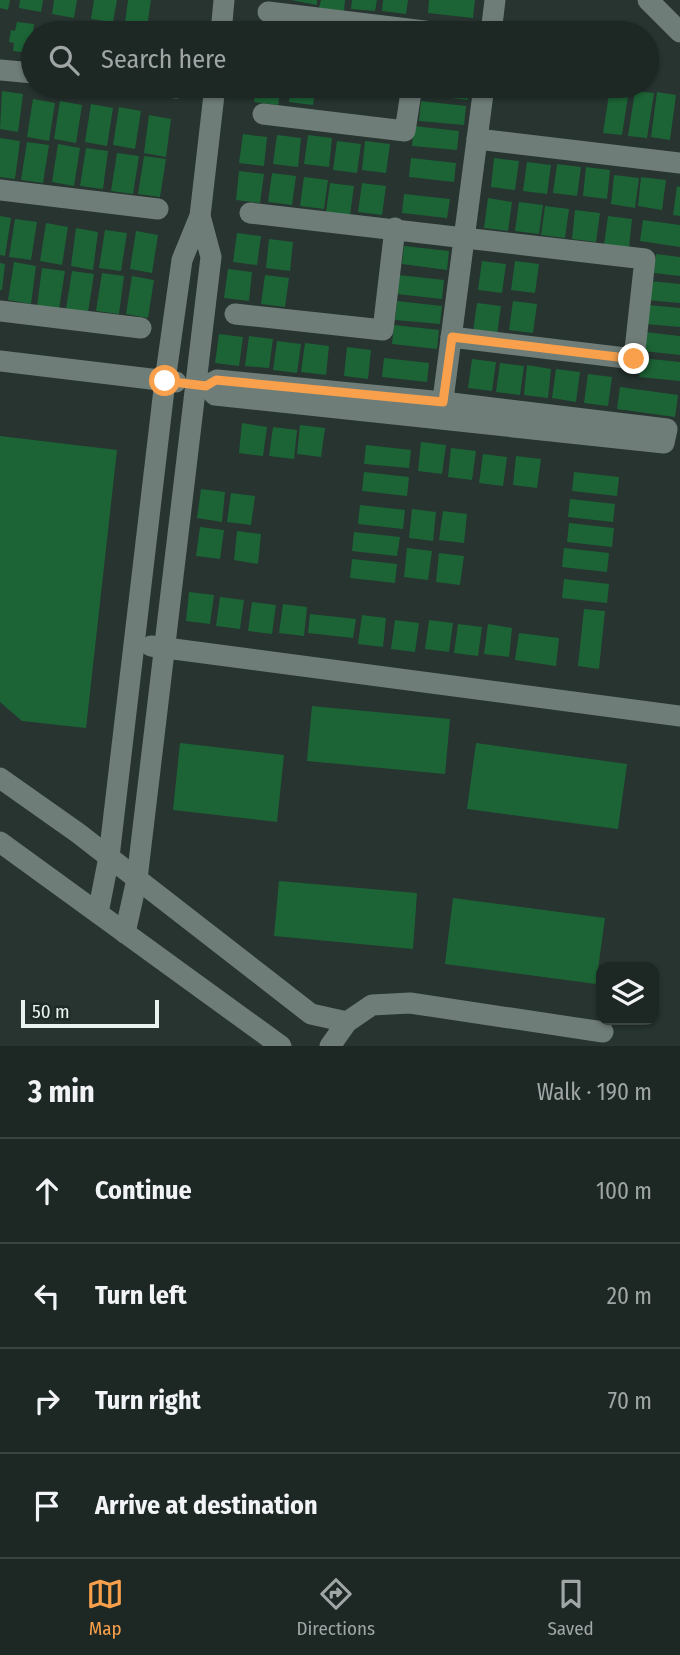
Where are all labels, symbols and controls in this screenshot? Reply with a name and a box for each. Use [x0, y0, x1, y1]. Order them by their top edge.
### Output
search box [21, 21, 659, 98]
icon: search [45, 41, 83, 79]
text: Search here [101, 44, 226, 75]
route end [618, 343, 649, 374]
route start [149, 365, 180, 396]
map controls [596, 962, 659, 1025]
button: layers [596, 962, 659, 1025]
scale bar [21, 997, 159, 1029]
text: 50 m [32, 1000, 70, 1023]
text: 3 min [28, 1074, 95, 1110]
text: Walk · 190 m [537, 1078, 652, 1106]
icon: ahead [28, 1172, 66, 1210]
text: Continue [95, 1175, 192, 1206]
text: 100 m [596, 1177, 652, 1205]
icon: left [28, 1277, 66, 1315]
text: Turn left [95, 1280, 187, 1311]
text: 20 m [607, 1282, 652, 1310]
icon: right [28, 1382, 66, 1420]
text: Turn right [95, 1385, 201, 1416]
text: 70 m [608, 1387, 652, 1415]
icon: arrive [28, 1487, 66, 1525]
text: Arrive at destination [95, 1490, 318, 1521]
tab: Map [86, 1575, 124, 1640]
tab: Directions [296, 1575, 375, 1640]
tab: Saved [547, 1575, 594, 1640]

